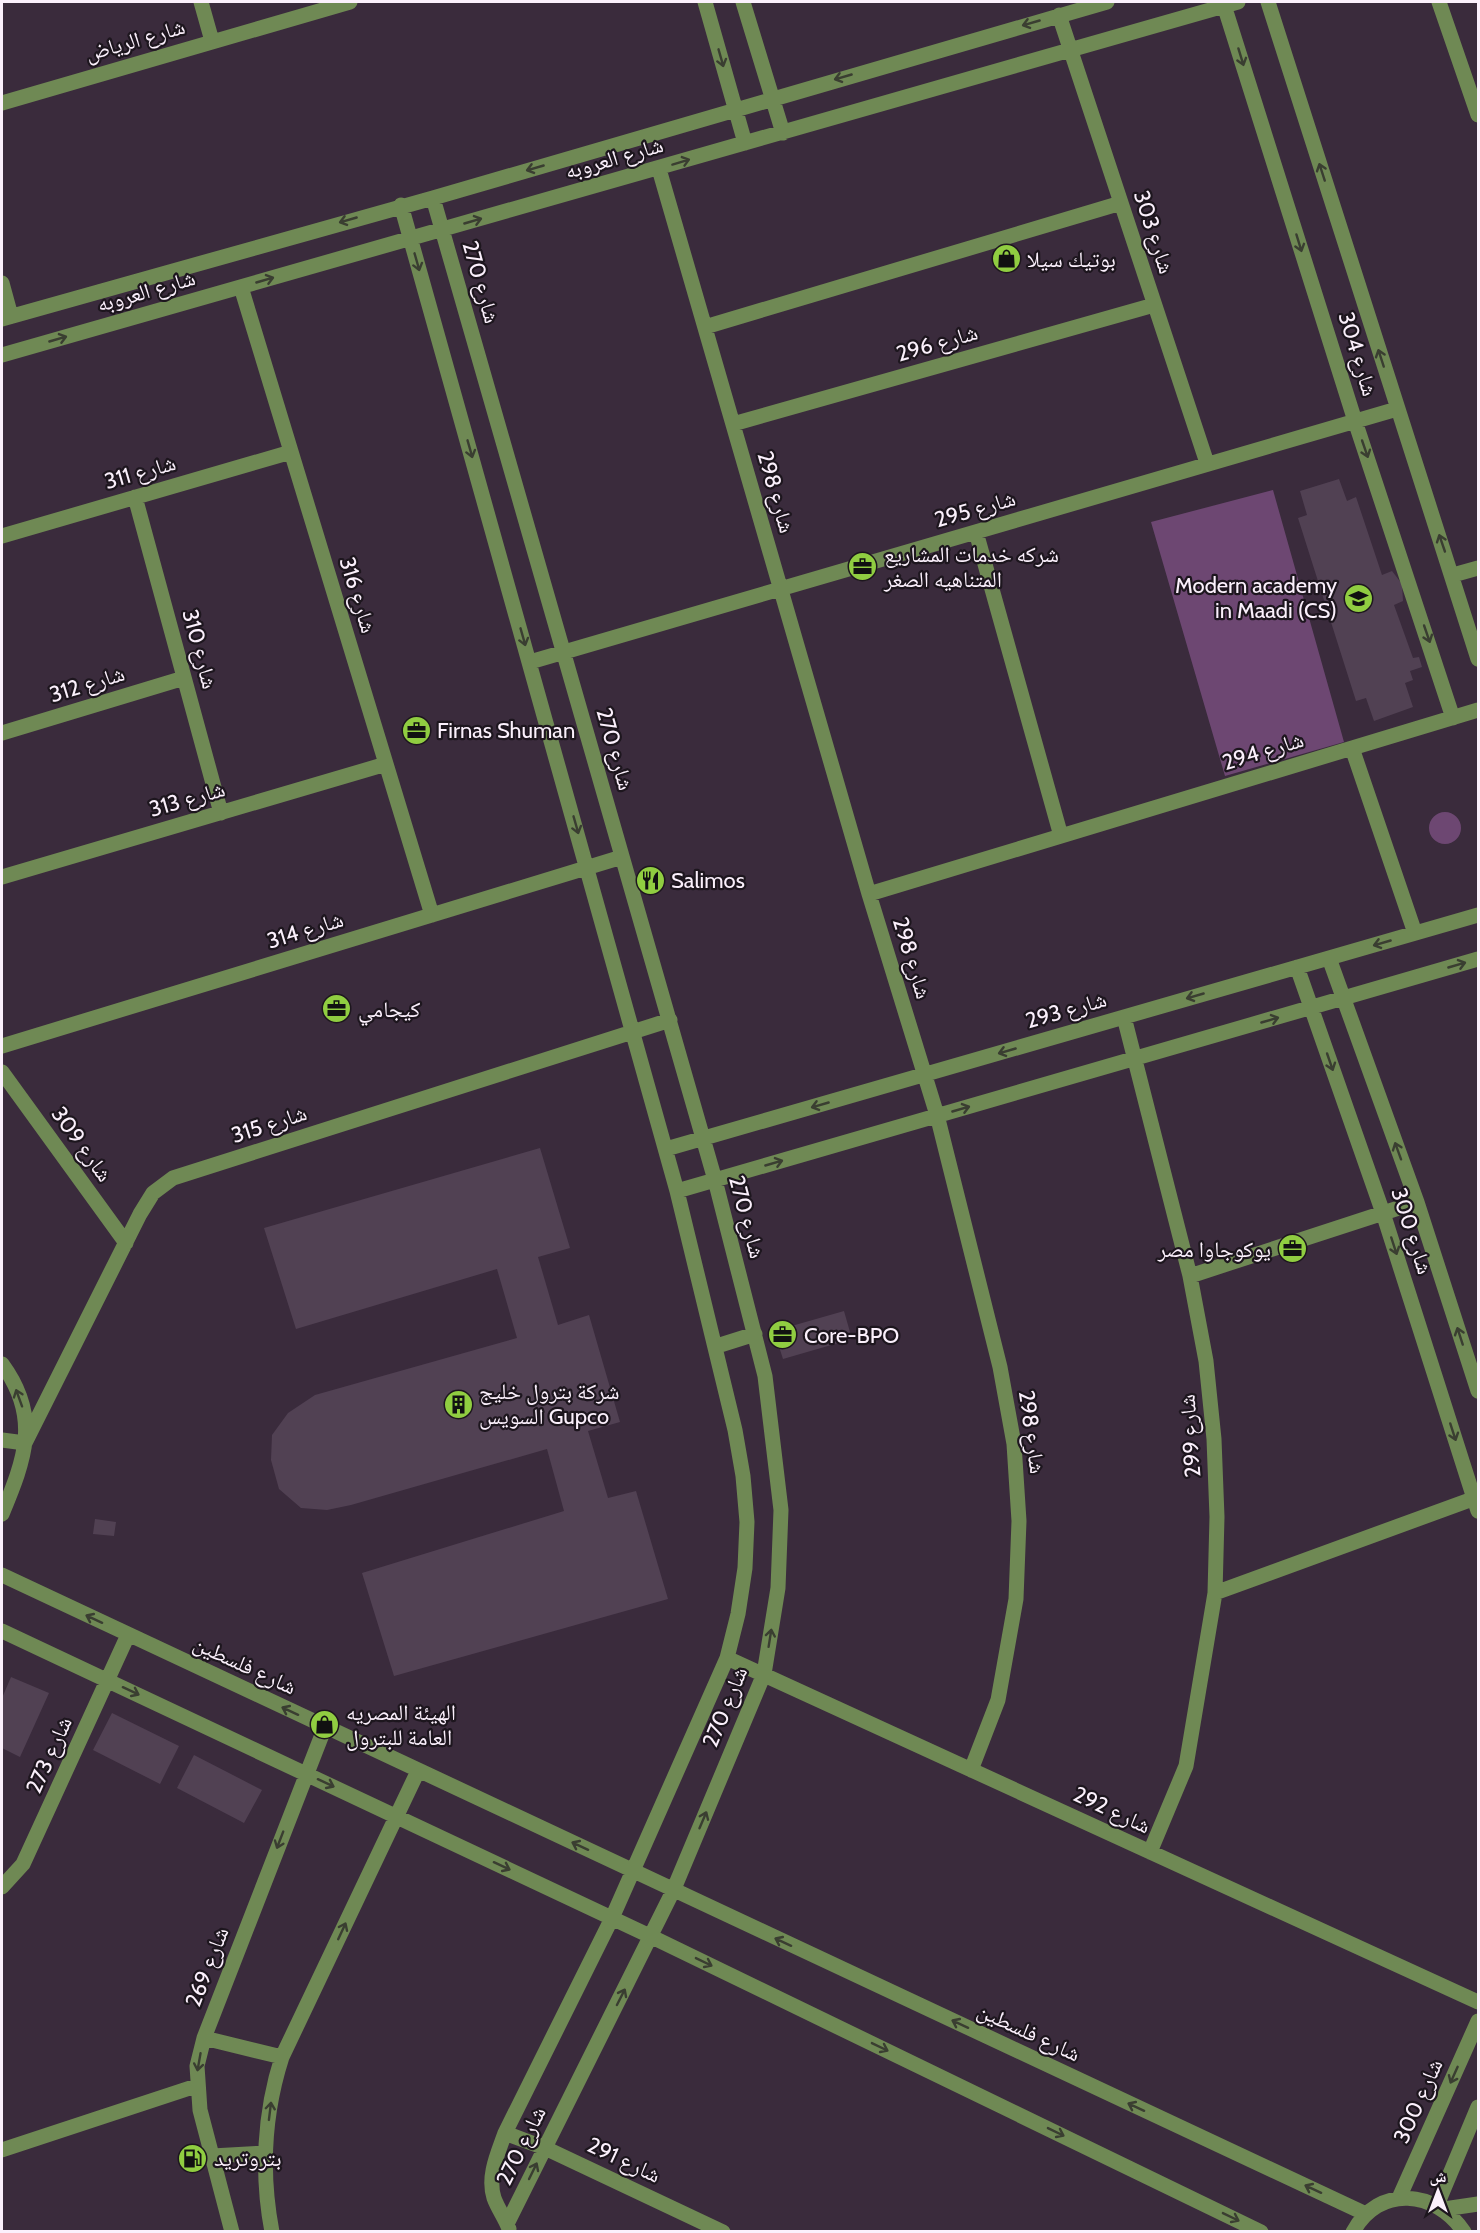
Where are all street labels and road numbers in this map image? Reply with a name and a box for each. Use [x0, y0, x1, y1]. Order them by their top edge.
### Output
street label: شارع الرياض [82, 13, 188, 67]
street label: شارع العروبه [562, 131, 666, 185]
street label: شارع 303 [1128, 187, 1180, 277]
street label: شارع 270 [456, 238, 506, 326]
street label: شارع العروبه [94, 264, 198, 318]
street label: شارع 304 [1332, 309, 1384, 399]
street label: شارع 296 [893, 319, 981, 367]
street label: شارع 298 [751, 448, 801, 536]
street label: شارع 311 [101, 449, 179, 495]
street label: شارع 295 [932, 485, 1018, 533]
street label: شارع 316 [334, 554, 382, 636]
street label: شارع 310 [176, 606, 224, 692]
street label: شارع 312 [46, 660, 128, 708]
street label: شارع 270 [590, 705, 640, 793]
street label: شارع 294 [1219, 726, 1307, 776]
street label: شارع 313 [146, 775, 228, 823]
street label: شارع 314 [263, 906, 347, 954]
street label: شارع 298 [887, 914, 937, 1002]
street label: شارع 293 [1023, 986, 1109, 1034]
street label: شارع 315 [228, 1099, 310, 1149]
street label: شارع 309 [46, 1101, 118, 1187]
street label: شارع 270 [723, 1173, 771, 1261]
street label: شارع 300 [1385, 1184, 1439, 1278]
street label: شارع 298 [1013, 1388, 1051, 1476]
street label: شارع 299 [1174, 1394, 1206, 1478]
street label: شارع فلسطين [189, 1629, 301, 1701]
street label: شارع 270 [697, 1663, 753, 1751]
street label: شارع 273 [20, 1712, 78, 1798]
street label: شارع 292 [1069, 1780, 1155, 1840]
street label: شارع 269 [179, 1923, 235, 2011]
street label: شارع فلسطين [973, 1996, 1085, 2068]
street label: شارع 300 [1387, 2055, 1449, 2147]
street label: شارع 270 [490, 2102, 552, 2190]
street label: شارع 291 [583, 2131, 665, 2189]

